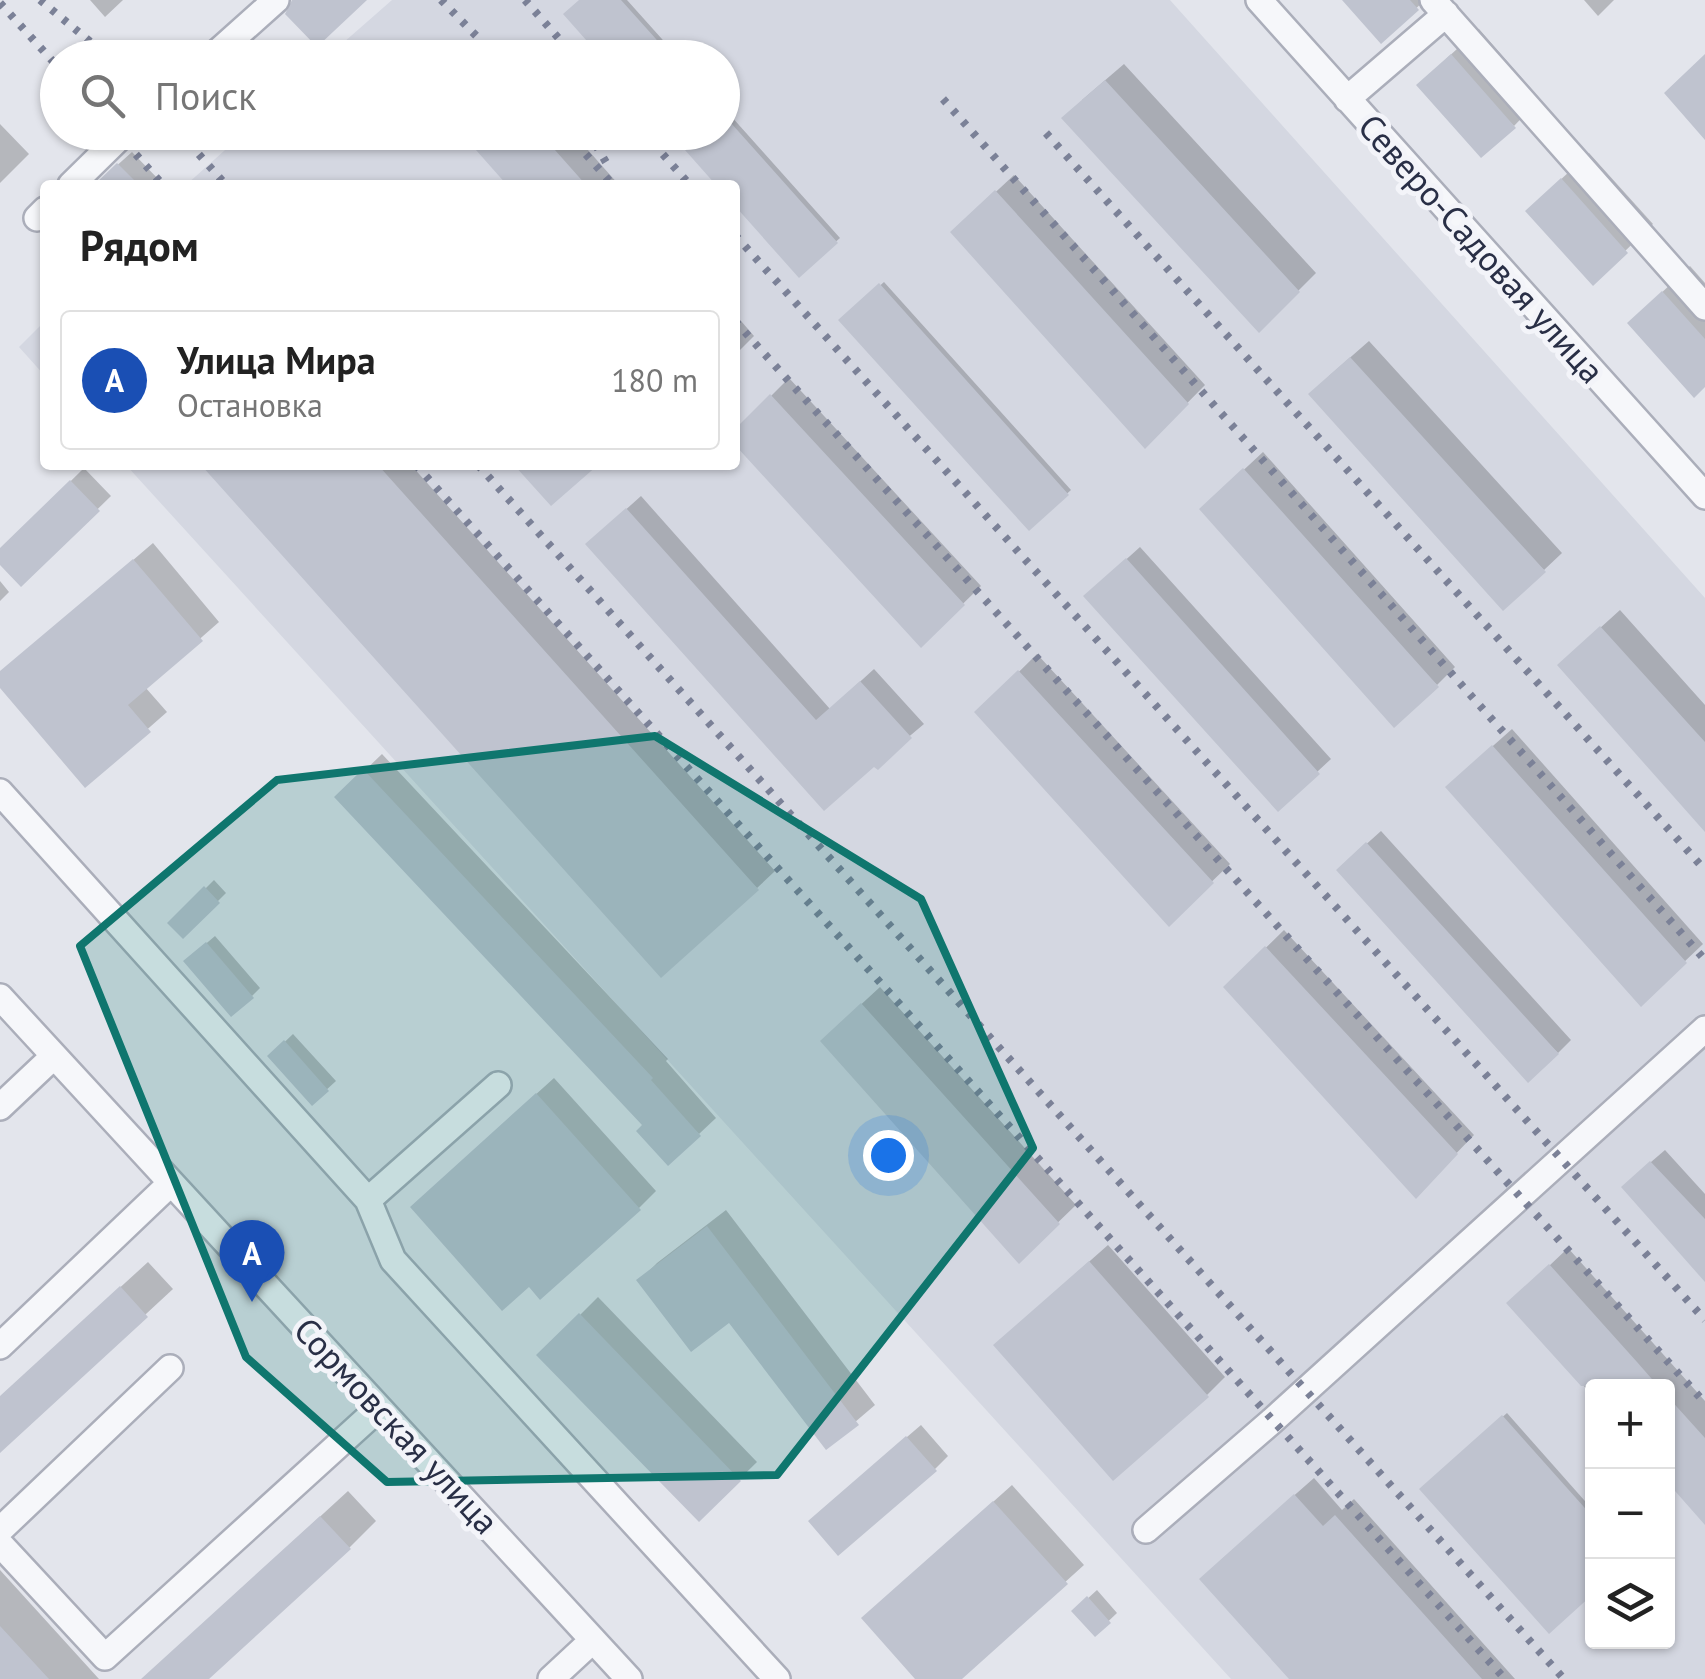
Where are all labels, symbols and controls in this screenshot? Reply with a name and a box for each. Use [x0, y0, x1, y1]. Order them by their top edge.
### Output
search box [40, 40, 740, 150]
icon: search [75, 68, 130, 123]
text: Поиск [155, 71, 256, 120]
street label: Северо-Садовая улица [1349, 104, 1615, 393]
text: Рядом [80, 218, 199, 273]
text: Улица Мира [177, 335, 376, 384]
text: A [105, 359, 124, 401]
text: 180 m [611, 359, 698, 401]
text: Остановка [177, 384, 323, 426]
your location [863, 1130, 914, 1181]
pin: A [220, 1220, 284, 1302]
street label: Сормовская улица [284, 1307, 509, 1543]
map controls [1585, 1379, 1675, 1649]
button: + [1585, 1379, 1675, 1469]
button: − [1585, 1469, 1675, 1559]
button: layers [1585, 1559, 1675, 1649]

